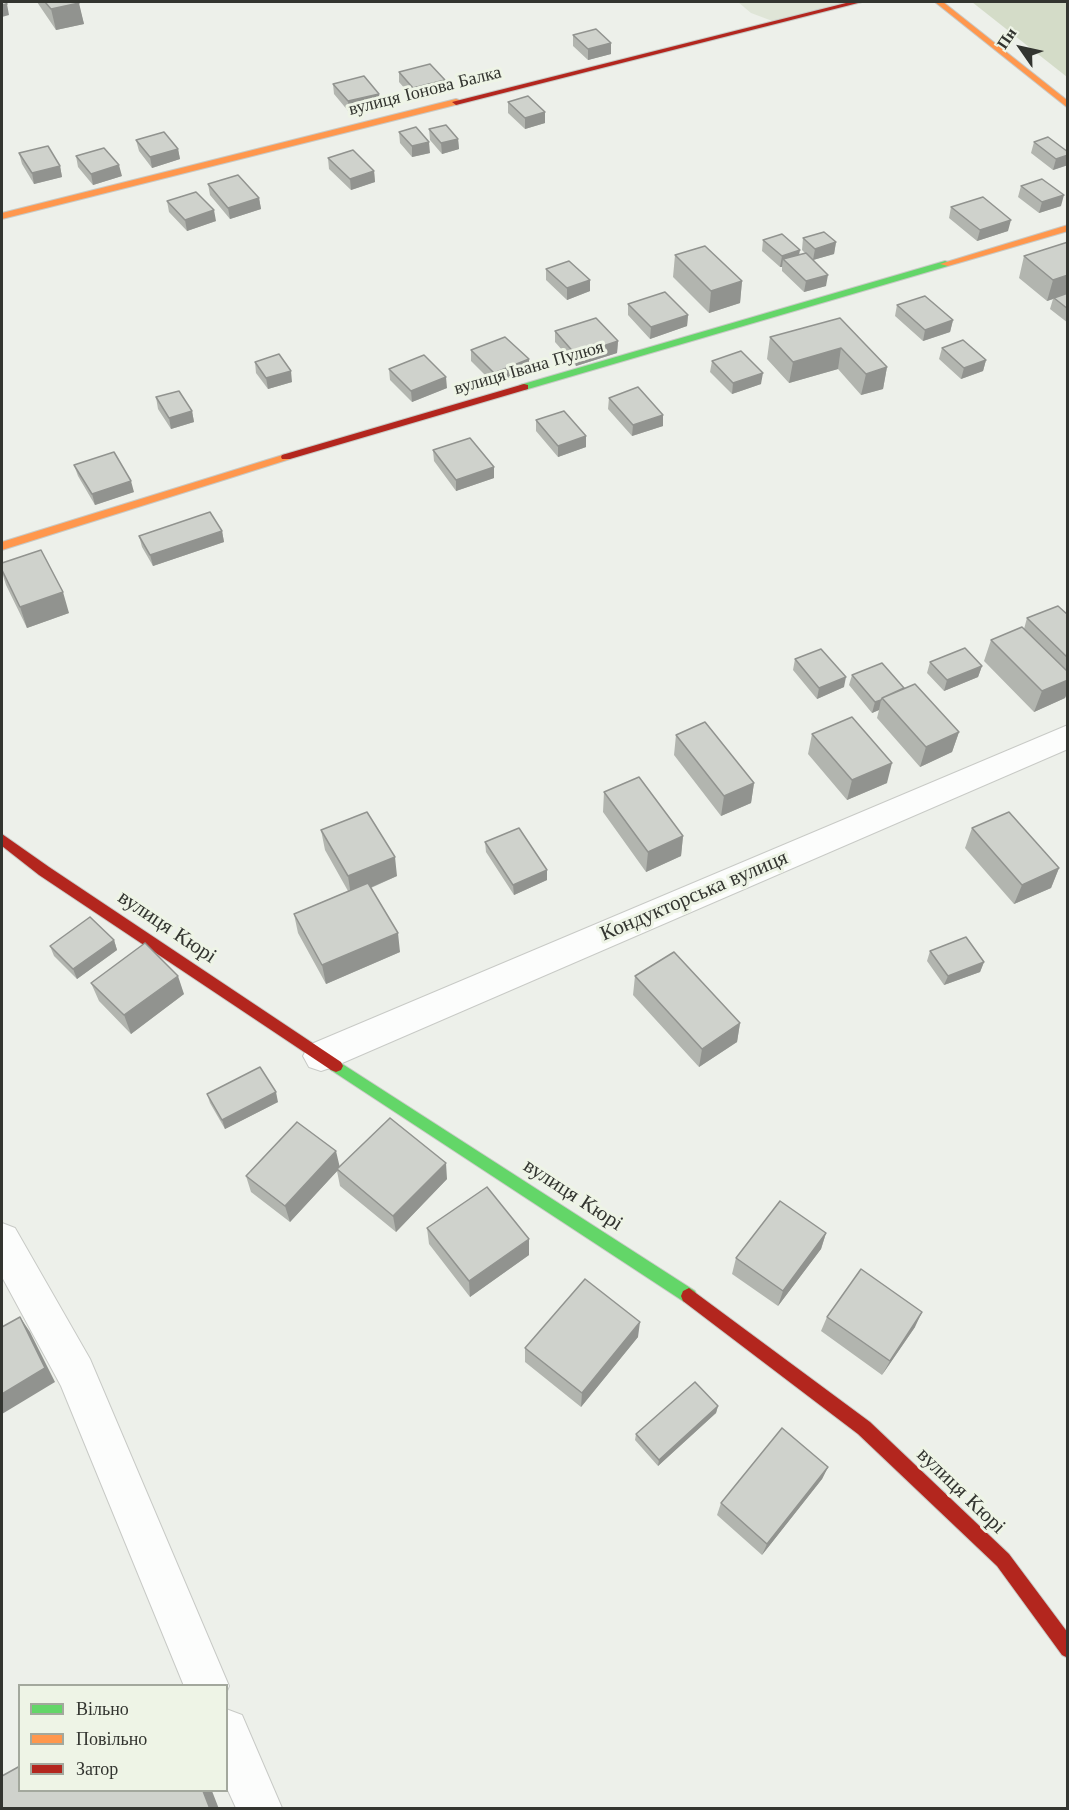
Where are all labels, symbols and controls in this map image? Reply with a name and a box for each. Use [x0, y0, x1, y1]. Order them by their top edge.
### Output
north arrow [991, 18, 1051, 78]
text: Пн [992, 23, 1020, 53]
street label: вулиця Іонова Балка [346, 62, 504, 120]
street label: вулиця Івана Пулюя [452, 336, 606, 400]
street label: Кондукторська вулиця [596, 845, 792, 947]
street label: вулиця Кюрі [113, 885, 221, 969]
street label: вулиця Кюрі [519, 1154, 627, 1236]
street label: вулиця Кюрі [911, 1443, 1011, 1539]
legend [18, 1684, 228, 1792]
text: Вільно [76, 1698, 129, 1720]
text: Повільно [76, 1728, 147, 1750]
text: Затор [76, 1758, 118, 1780]

